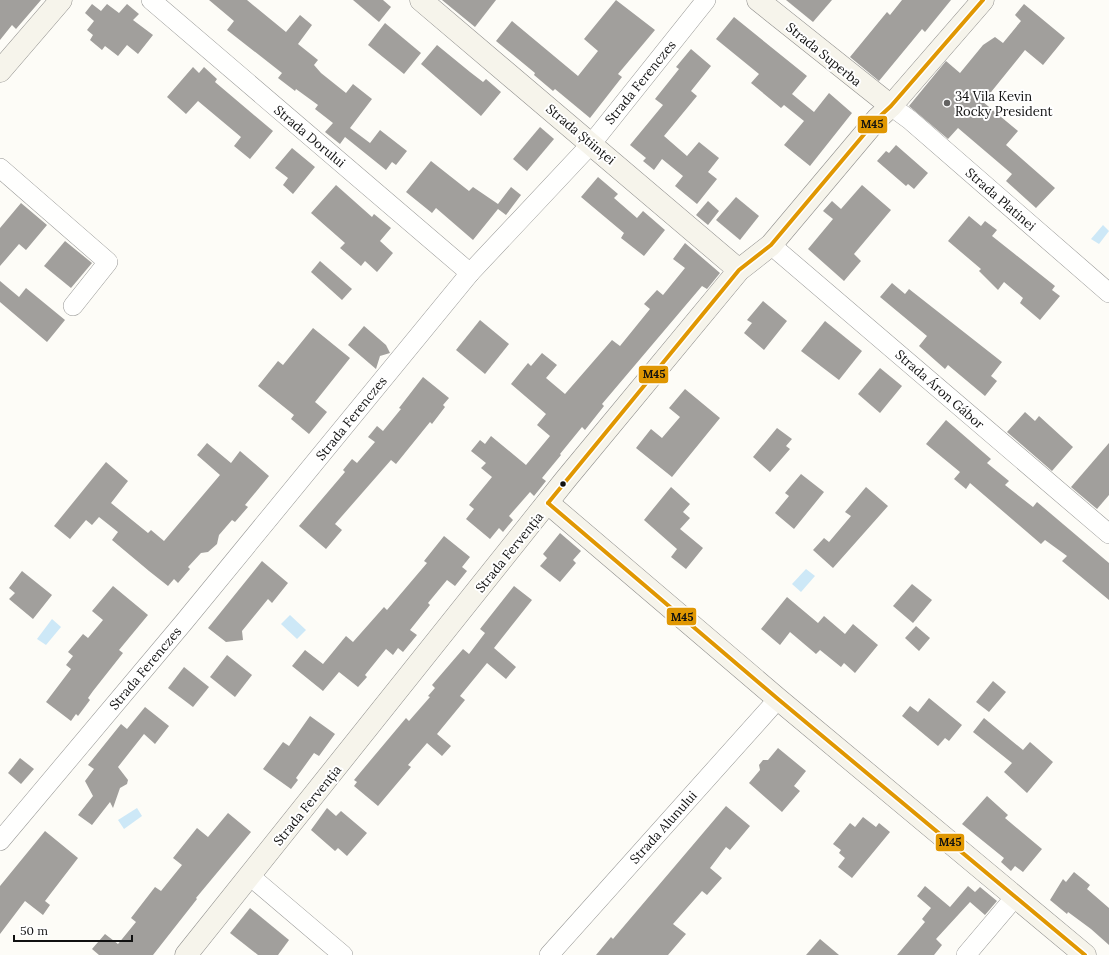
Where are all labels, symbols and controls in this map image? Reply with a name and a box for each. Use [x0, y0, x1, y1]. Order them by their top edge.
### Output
street label: Strada Superba [783, 19, 865, 90]
street label: Strada Ferenczes [601, 37, 680, 128]
place label: 34 Vila Kevin Rocky President [955, 88, 1053, 120]
marker: 34 Vila Kevin Rocky President [942, 98, 952, 108]
street label: Strada Științei [542, 100, 619, 169]
street label: Strada Dorului [270, 102, 349, 171]
line badge: M45 [857, 115, 888, 134]
text: M45 [861, 117, 883, 131]
street label: Strada Platinei [962, 164, 1040, 235]
street label: Strada Áron Gábor [892, 346, 988, 433]
line badge: M45 [638, 365, 669, 384]
text: M45 [643, 367, 665, 381]
street label: Strada Ferenczes [312, 373, 391, 464]
unlabelled marker [558, 479, 568, 489]
street label: Strada Fervenția [472, 508, 547, 596]
line badge: M45 [666, 607, 697, 626]
text: M45 [671, 610, 693, 624]
street label: Strada Ferenczes [106, 623, 185, 713]
street label: Strada Fervenția [270, 761, 345, 849]
street label: Strada Alunului [626, 787, 701, 867]
line badge: M45 [935, 833, 965, 852]
text: M45 [939, 835, 961, 849]
scale bar [14, 917, 132, 943]
text: 50 m [20, 923, 48, 938]

